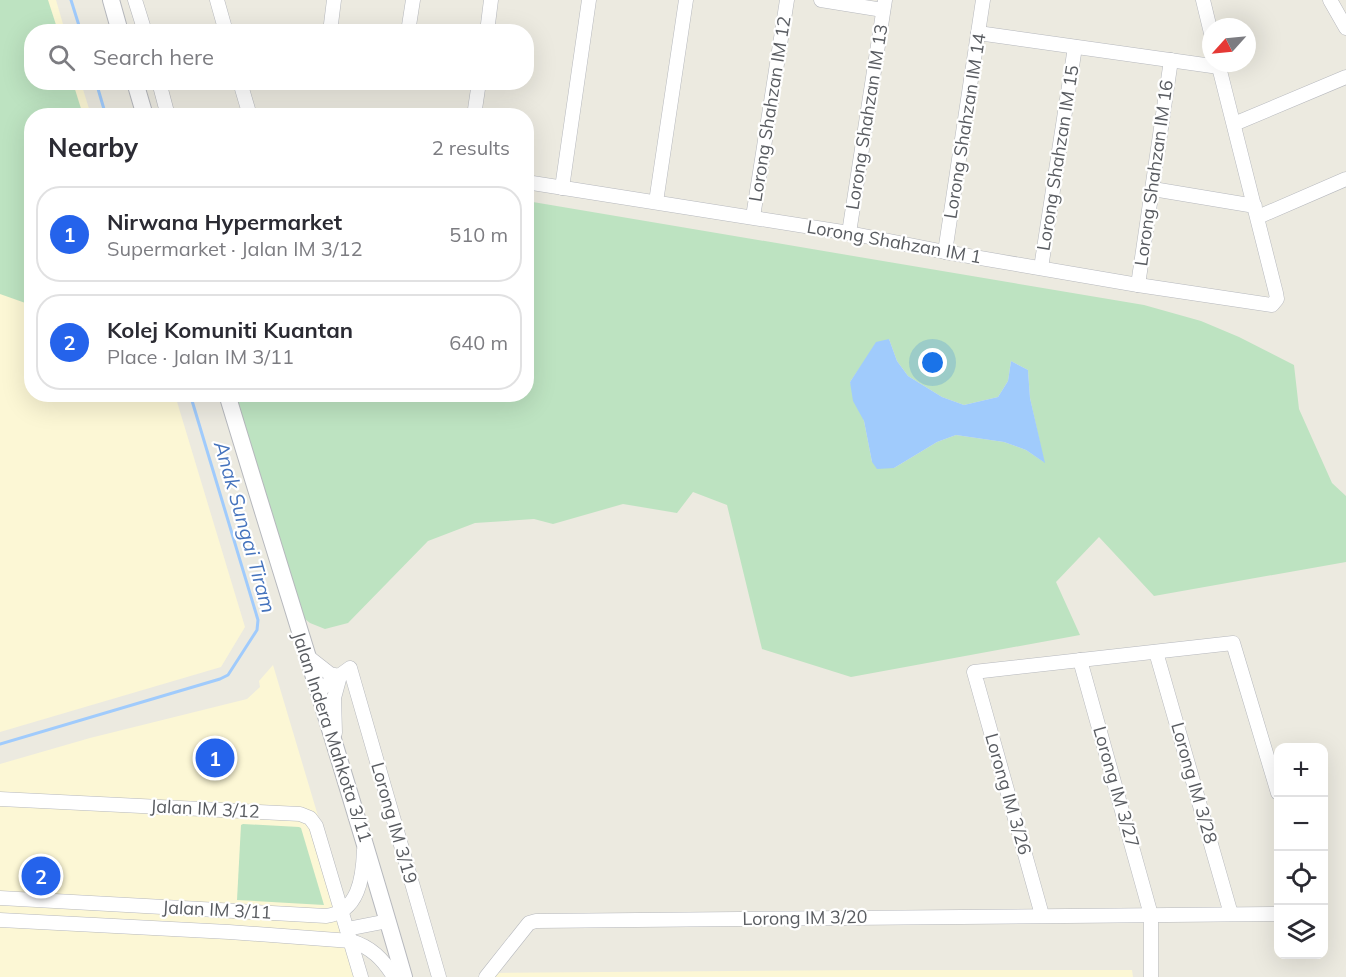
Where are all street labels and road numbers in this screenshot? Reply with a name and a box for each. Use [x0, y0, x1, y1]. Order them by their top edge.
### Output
street label: Lorong Shahzan IM 12 [743, 14, 796, 203]
street label: Lorong Shahzan IM 13 [840, 22, 893, 211]
street label: Lorong Shahzan IM 14 [938, 31, 991, 220]
street label: Lorong Shahzan IM 15 [1031, 63, 1084, 252]
street label: Lorong Shahzan IM 16 [1129, 78, 1178, 267]
street label: Lorong Shahzan IM 1 [805, 215, 983, 268]
street label: Jalan Indera Mahkota 3/11 [288, 629, 377, 845]
street label: Lorong IM 3/28 [1166, 720, 1223, 846]
street label: Lorong IM 3/27 [1088, 724, 1145, 850]
street label: Lorong IM 3/26 [980, 731, 1037, 857]
street label: Lorong IM 3/19 [366, 760, 423, 886]
street label: Jalan IM 3/12 [150, 794, 260, 823]
street label: Jalan IM 3/11 [162, 895, 272, 924]
street label: Lorong IM 3/20 [742, 905, 868, 930]

